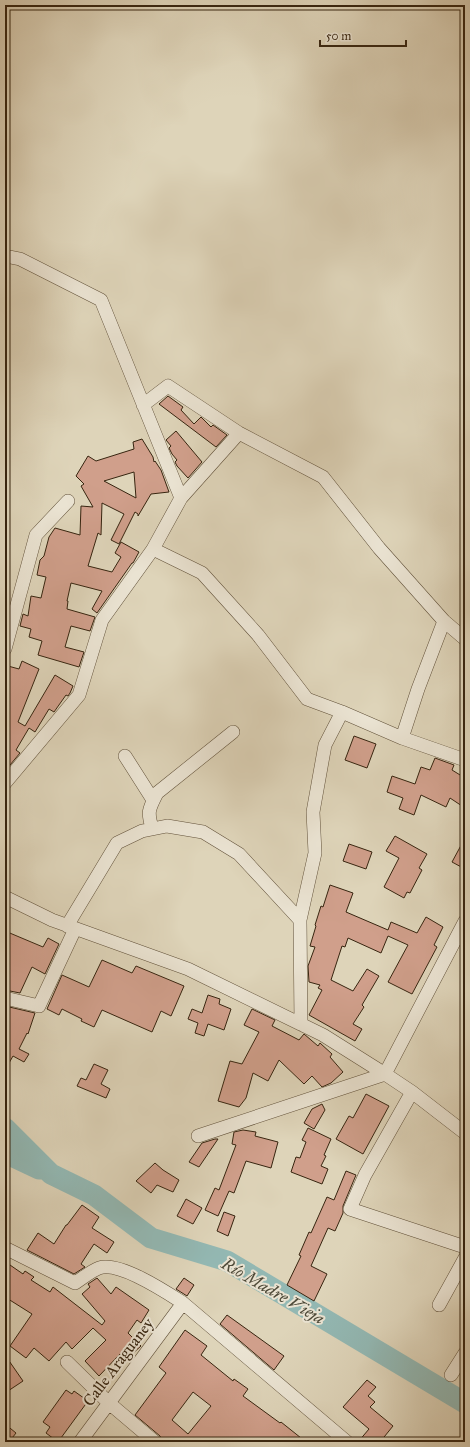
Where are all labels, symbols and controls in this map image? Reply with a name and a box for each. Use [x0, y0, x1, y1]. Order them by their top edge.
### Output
scale bar [320, 22, 406, 48]
text: 50 m [326, 29, 351, 43]
water label: Río Madre Vieja [217, 1253, 328, 1329]
street label: Calle Araguaney [79, 1314, 158, 1410]

